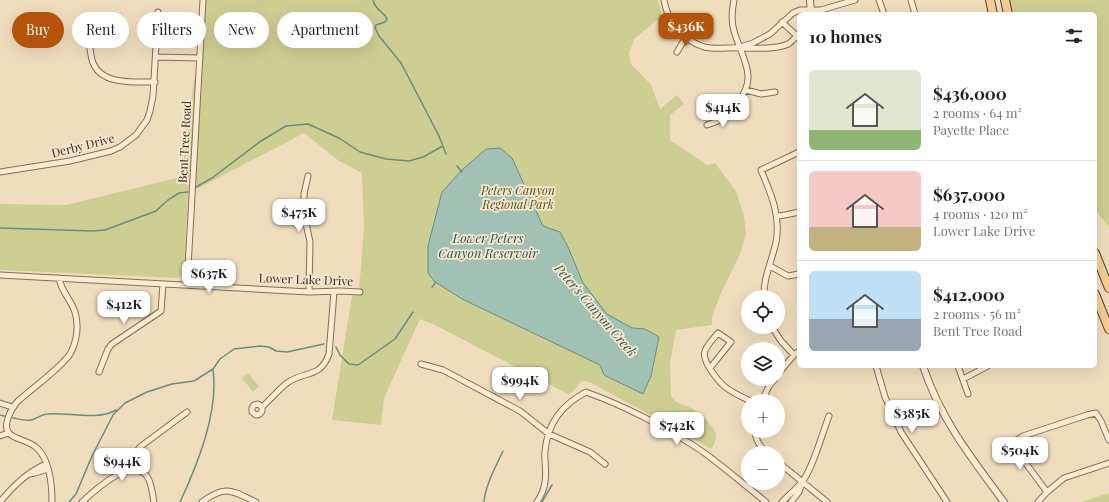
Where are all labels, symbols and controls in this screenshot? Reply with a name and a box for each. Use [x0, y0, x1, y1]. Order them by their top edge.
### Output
chip: Buy [12, 12, 64, 48]
chip: Rent [72, 12, 129, 48]
chip: Filters [137, 12, 206, 48]
chip: New [214, 12, 269, 48]
chip: Apartment [277, 12, 373, 48]
pin: $436K [658, 13, 714, 47]
text: $436K [667, 17, 705, 34]
text: 10 homes [809, 25, 882, 47]
icon: filters [1063, 25, 1085, 47]
text: $436,000 [933, 82, 1007, 104]
icon: home [841, 86, 889, 134]
pin: $414K [695, 94, 751, 128]
text: $414K [705, 98, 741, 115]
street label: Bent Tree Road [174, 100, 194, 184]
text: 2 rooms · 64 m² [933, 104, 1022, 121]
text: Payette Place [933, 121, 1009, 138]
street label: Derby Drive [49, 129, 116, 161]
park label: Peters Canyon Regional Park [480, 182, 555, 212]
text: $637,000 [933, 183, 1005, 205]
icon: home [841, 187, 889, 235]
pin: $475K [271, 199, 327, 233]
text: $475K [281, 203, 317, 220]
text: 4 rooms · 120 m² [933, 205, 1028, 222]
text: Lower Lake Drive [933, 222, 1035, 239]
water label: Lower Peters Canyon Reservoir [438, 229, 538, 261]
water label: Peter's Canyon Creek [551, 259, 642, 360]
pin: $637K [181, 260, 237, 294]
text: $637K [191, 264, 227, 281]
street label: Lower Lake Drive [259, 269, 354, 289]
text: $412,000 [933, 283, 1005, 305]
icon: home [841, 287, 889, 335]
map controls [741, 290, 785, 490]
button: locate [741, 290, 785, 334]
pin: $412K [96, 291, 152, 325]
text: $412K [106, 295, 142, 312]
text: 2 rooms · 56 m² [933, 305, 1021, 322]
text: Bent Tree Road [933, 322, 1022, 339]
button: layers [741, 342, 785, 386]
pin: $994K [492, 367, 548, 401]
text: $994K [501, 371, 539, 388]
button: + [741, 394, 785, 438]
pin: $385K [884, 400, 940, 434]
text: $385K [894, 404, 930, 421]
pin: $742K [649, 412, 705, 446]
text: $742K [659, 416, 695, 433]
pin: $504K [992, 437, 1048, 471]
text: $504K [1001, 441, 1039, 458]
button: − [741, 446, 785, 490]
pin: $944K [94, 448, 150, 482]
text: $944K [103, 452, 141, 469]

